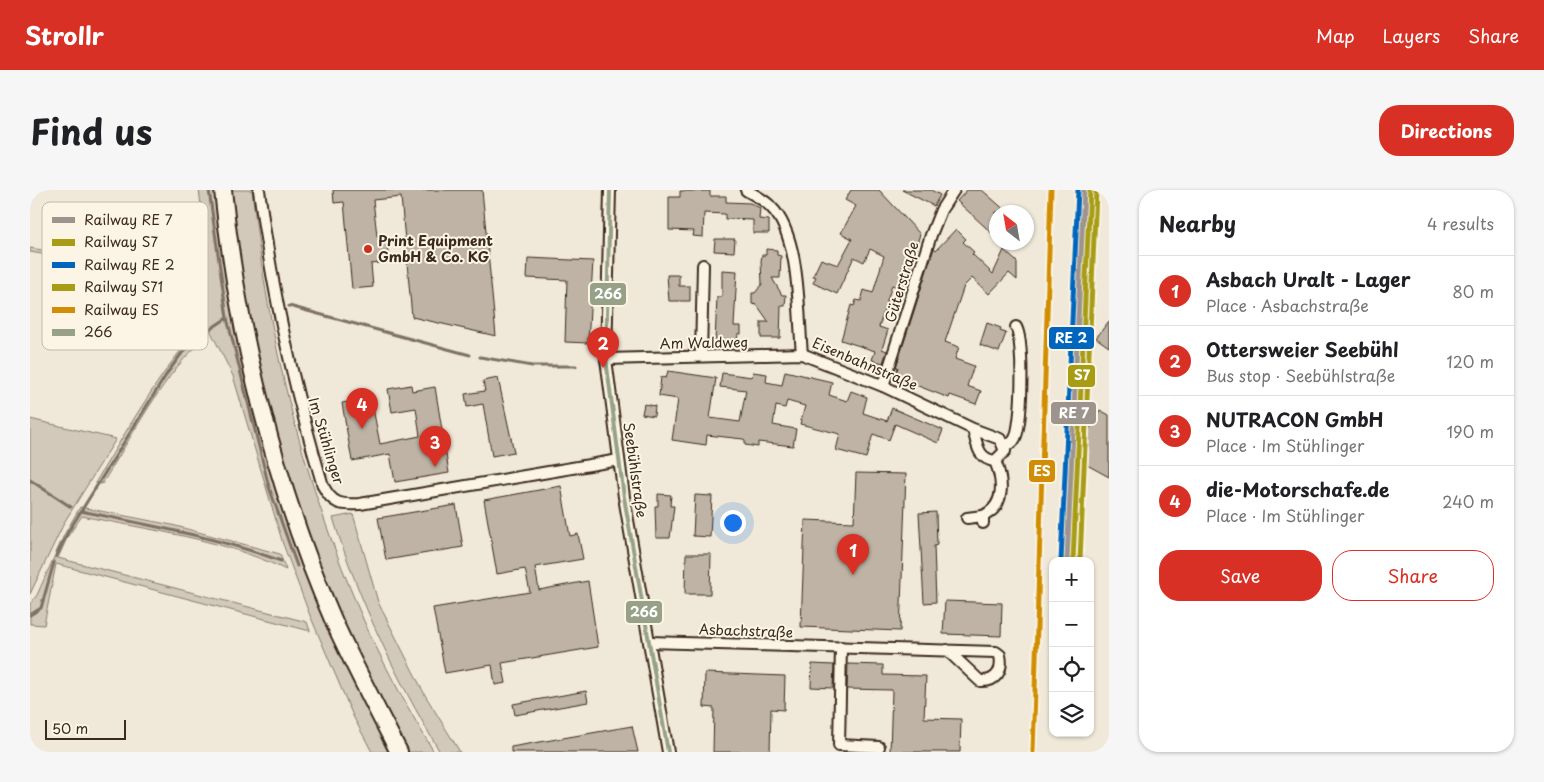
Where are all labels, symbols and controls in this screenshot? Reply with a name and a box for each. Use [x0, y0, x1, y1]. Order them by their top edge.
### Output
text: Strollr [25, 17, 104, 53]
text: Map [1316, 22, 1355, 49]
text: Layers [1383, 22, 1440, 49]
text: Share [1468, 22, 1519, 49]
text: Find us [30, 104, 152, 157]
button: Directions [1379, 105, 1514, 156]
legend [42, 202, 208, 350]
north arrow [989, 205, 1034, 250]
text: Nearby [1159, 207, 1236, 239]
text: Railway RE 7 [84, 209, 173, 230]
text: 4 results [1427, 211, 1494, 235]
place label: Print Equipment GmbH & Co. KG [378, 230, 493, 267]
text: Railway S7 [84, 231, 158, 252]
street label: Güterstraße [879, 239, 924, 325]
marker: Print Equipment GmbH & Co. KG [362, 243, 374, 255]
text: Railway RE 2 [84, 254, 175, 275]
text: Asbach Uralt - Lager [1206, 265, 1410, 293]
text: Railway S71 [84, 276, 163, 297]
text: 1 [1171, 279, 1179, 303]
text: 80 m [1452, 279, 1494, 303]
line badge: 266 [589, 282, 627, 306]
text: 266 [594, 283, 622, 304]
text: Place · Asbachstraße [1206, 293, 1369, 317]
text: Railway ES [84, 299, 159, 320]
text: 266 [84, 321, 112, 342]
line badge: RE 2 [1048, 326, 1095, 350]
pin: 2 [587, 327, 619, 368]
text: RE 2 [1055, 327, 1088, 348]
street label: Am Waldweg [659, 331, 748, 354]
street label: Eisenbahnstraße [809, 332, 921, 395]
text: Ottersweier Seebühl [1206, 335, 1398, 363]
text: 2 [1169, 349, 1181, 373]
text: 120 m [1447, 349, 1494, 373]
text: Bus stop · Seebühlstraße [1206, 363, 1395, 387]
line badge: S7 [1067, 364, 1096, 388]
text: S7 [1074, 364, 1091, 385]
pin: 4 [346, 388, 378, 429]
street label: Im Stühlinger [303, 395, 350, 488]
line badge: RE 7 [1050, 401, 1097, 425]
text: RE 7 [1059, 402, 1089, 423]
text: NUTRACON GmbH [1206, 405, 1383, 433]
text: 3 [1170, 419, 1180, 443]
text: 190 m [1446, 419, 1494, 443]
street label: Seebühlstraße [618, 421, 653, 519]
pin: 3 [419, 426, 451, 467]
text: Place · Im Stühlinger [1206, 433, 1365, 457]
line badge: ES [1028, 459, 1056, 483]
text: ES [1033, 460, 1051, 481]
text: die-Motorschafe.de [1206, 475, 1389, 503]
text: 4 [1170, 489, 1180, 513]
text: 240 m [1442, 489, 1494, 513]
text: Place · Im Stühlinger [1206, 503, 1365, 527]
your location [720, 510, 746, 536]
pin: 1 [837, 534, 869, 575]
button: Save [1159, 550, 1322, 601]
button: Share [1332, 550, 1494, 601]
map controls [1049, 557, 1094, 737]
button: + [1049, 557, 1094, 602]
line badge: 266 [625, 600, 663, 624]
text: 266 [630, 601, 658, 622]
button: − [1049, 602, 1094, 647]
street label: Asbachstraße [699, 618, 793, 643]
button: locate [1049, 647, 1094, 692]
button: layers [1049, 692, 1094, 737]
scale bar [45, 717, 126, 740]
text: 50 m [52, 718, 88, 739]

